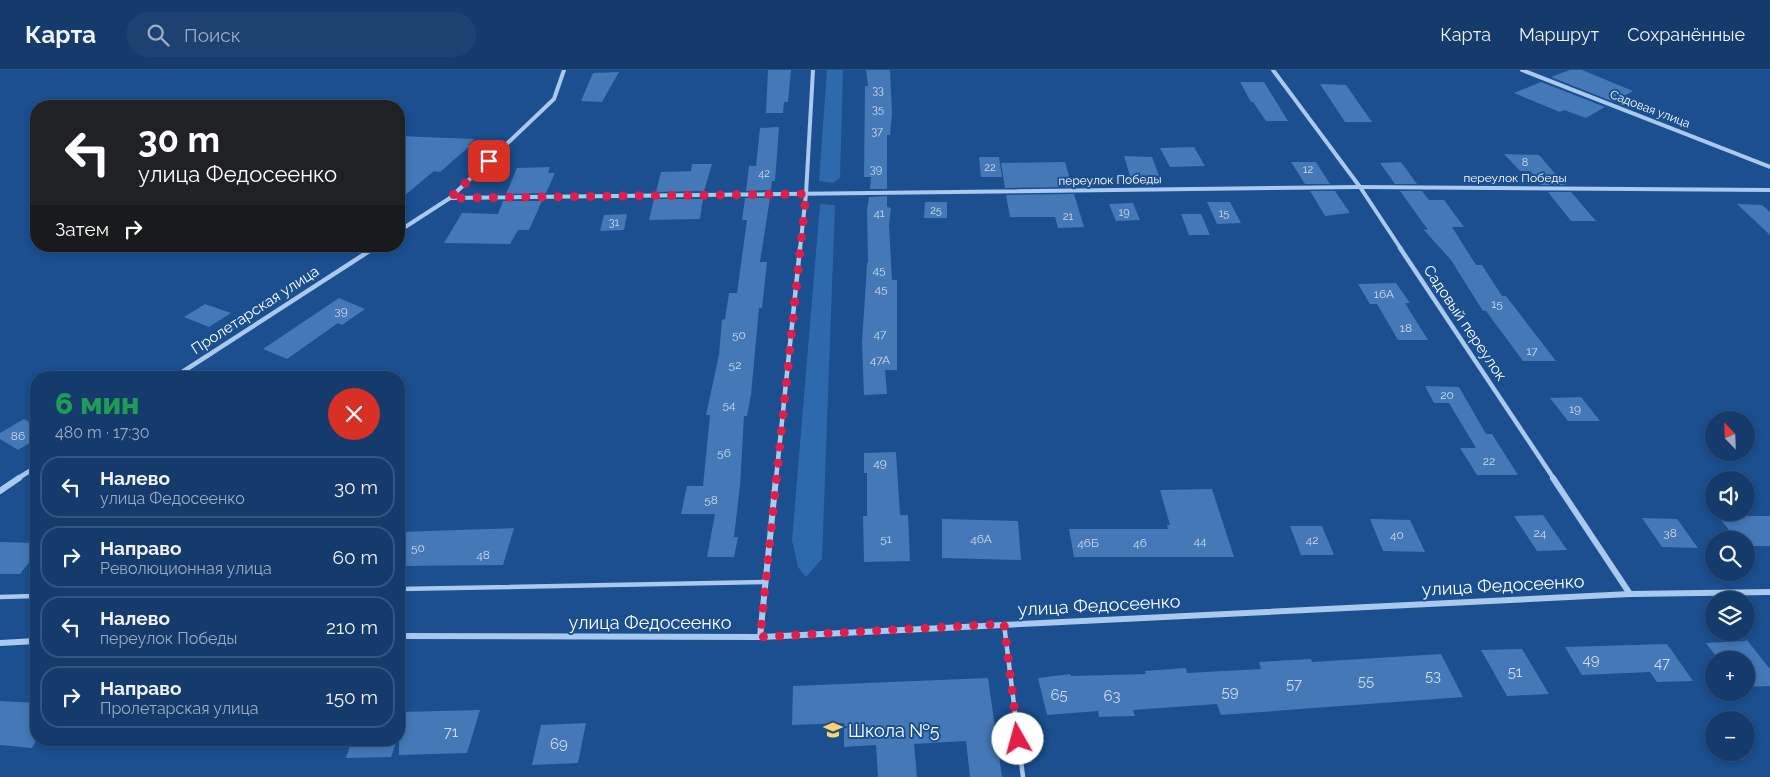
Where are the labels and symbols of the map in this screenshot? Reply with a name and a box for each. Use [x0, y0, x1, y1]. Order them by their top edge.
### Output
house number: 33 [872, 84, 884, 97]
street label: Садовая улица [1608, 87, 1692, 131]
house number: 35 [872, 103, 884, 116]
house number: 37 [871, 125, 883, 138]
pin [468, 140, 510, 182]
house number: 8 [1522, 156, 1528, 169]
house number: 22 [984, 161, 996, 174]
house number: 39 [870, 163, 882, 176]
house number: 12 [1303, 163, 1313, 176]
house number: 42 [758, 167, 770, 180]
street label: переулок Победы [1463, 171, 1567, 185]
street label: переулок Победы [1058, 172, 1162, 188]
house number: 25 [930, 204, 942, 217]
house number: 19 [1118, 206, 1130, 219]
house number: 41 [874, 207, 885, 220]
house number: 15 [1219, 207, 1229, 220]
house number: 21 [1063, 210, 1074, 223]
house number: 31 [609, 216, 620, 229]
street label: Пролетарская улица [188, 262, 322, 358]
street label: Садовый переулок [1420, 262, 1510, 384]
house number: 45 [872, 263, 886, 277]
house number: 45 [874, 282, 888, 296]
house number: 16А [1374, 287, 1394, 301]
house number: 15 [1491, 297, 1503, 311]
house number: 39 [334, 304, 348, 318]
house number: 18 [1400, 321, 1412, 335]
house number: 47 [874, 327, 887, 341]
house number: 50 [732, 328, 746, 342]
house number: 17 [1526, 344, 1538, 358]
house number: 47А [870, 353, 890, 367]
house number: 52 [729, 358, 741, 372]
house number: 20 [1440, 388, 1454, 402]
house number: 54 [722, 398, 736, 412]
house number: 19 [1569, 402, 1581, 416]
north arrow [1705, 411, 1755, 461]
house number: 86 [11, 429, 25, 443]
house number: 56 [717, 446, 731, 460]
house number: 22 [1483, 454, 1495, 468]
house number: 49 [873, 456, 887, 470]
house number: 58 [704, 493, 718, 507]
house number: 24 [1534, 526, 1547, 540]
house number: 38 [1663, 526, 1677, 540]
house number: 40 [1390, 528, 1404, 542]
house number: 51 [880, 532, 892, 546]
house number: 46А [970, 532, 992, 546]
house number: 42 [1306, 533, 1318, 547]
house number: 44 [1193, 534, 1207, 548]
house number: 46Б [1077, 536, 1099, 550]
house number: 46 [1133, 536, 1147, 550]
house number: 50 [411, 541, 425, 555]
house number: 48 [476, 548, 490, 562]
street label: улица Федосеенко [1421, 570, 1585, 600]
street label: улица Федосеенко [1017, 590, 1181, 620]
street label: улица Федосеенко [569, 612, 732, 633]
house number: 49 [1583, 651, 1600, 669]
house number: 47 [1654, 654, 1670, 672]
house number: 51 [1508, 663, 1523, 681]
house number: 53 [1425, 667, 1441, 685]
house number: 55 [1358, 672, 1374, 690]
house number: 57 [1286, 675, 1302, 693]
house number: 59 [1222, 683, 1239, 701]
house number: 65 [1050, 686, 1068, 704]
house number: 63 [1103, 687, 1121, 705]
position arrow [991, 712, 1043, 764]
school or university icon: Школа №5 [822, 719, 844, 741]
place label: Школа №5 [848, 720, 940, 741]
house number: 71 [444, 723, 459, 741]
house number: 69 [550, 735, 568, 753]

